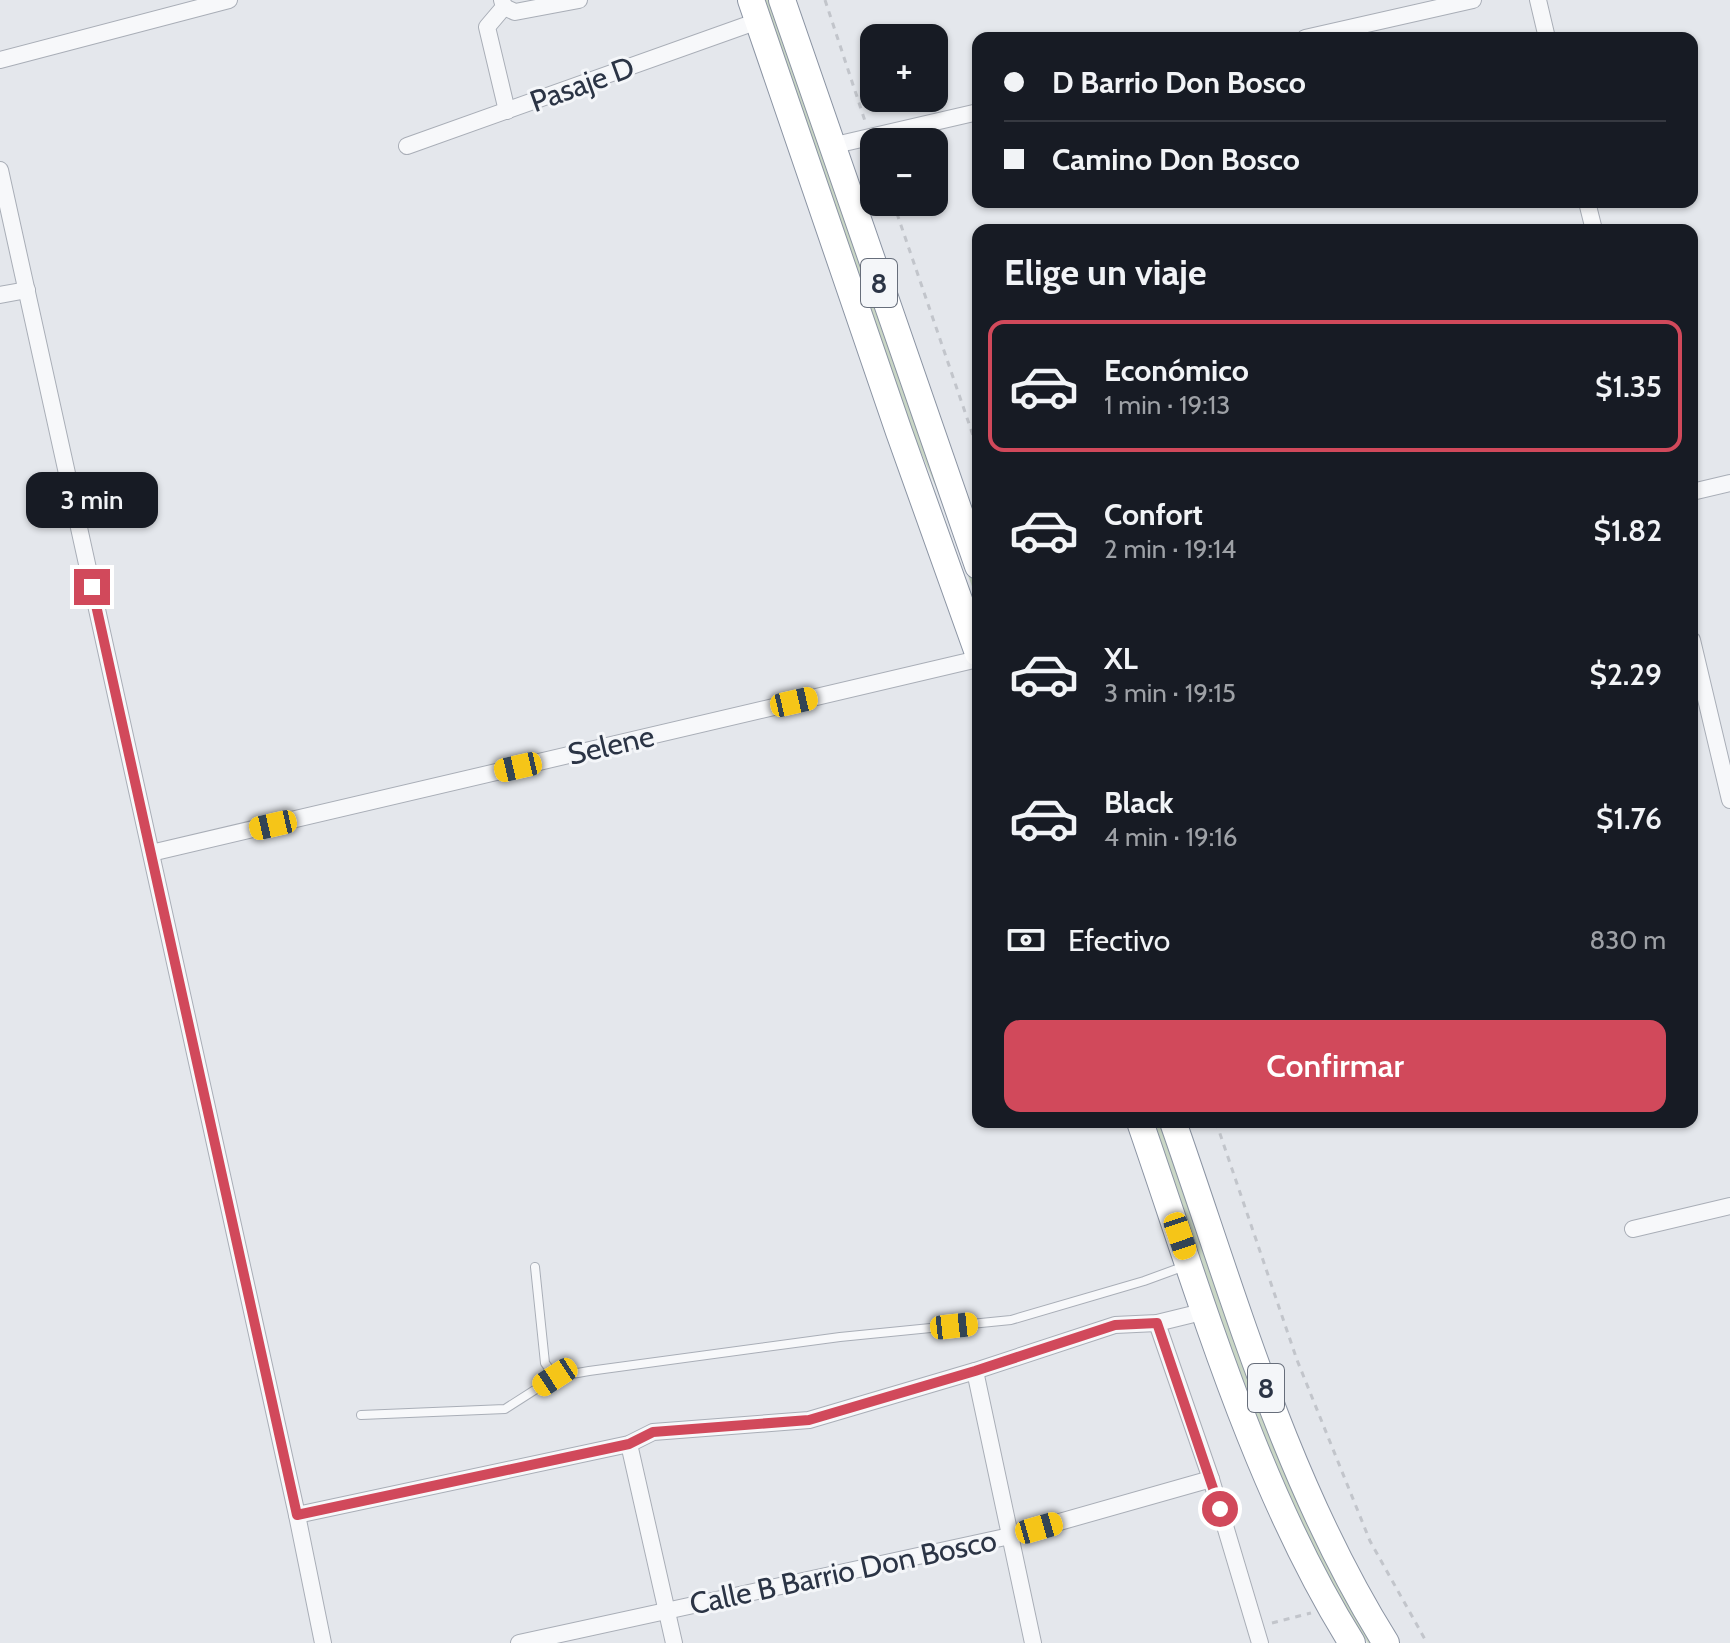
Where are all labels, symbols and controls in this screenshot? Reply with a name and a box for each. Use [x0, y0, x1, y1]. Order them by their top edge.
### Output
map controls [860, 24, 948, 216]
button: + [860, 24, 948, 112]
street label: Pasaje D [525, 48, 639, 120]
text: D Barrio Don Bosco [1052, 64, 1306, 101]
button: − [860, 128, 948, 216]
text: Camino Don Bosco [1052, 141, 1300, 178]
text: Elige un viaje [1004, 250, 1207, 294]
road number: 8 [861, 259, 897, 307]
icon: car [1008, 350, 1080, 422]
text: Económico [1104, 352, 1249, 389]
text: $1.35 [1595, 368, 1662, 405]
text: 1 min · 19:13 [1104, 389, 1230, 421]
callout: 3 min [26, 471, 158, 527]
text: 3 min [61, 484, 123, 516]
icon: car [1008, 494, 1080, 566]
text: Confort [1104, 496, 1203, 533]
text: $1.82 [1593, 512, 1662, 549]
text: 2 min · 19:14 [1104, 533, 1236, 565]
route end [74, 569, 110, 605]
icon: car [1008, 638, 1080, 710]
text: XL [1104, 640, 1138, 677]
text: $2.29 [1590, 656, 1662, 693]
text: 3 min · 19:15 [1104, 677, 1236, 709]
car [768, 685, 820, 719]
street label: Selene [564, 717, 658, 773]
car [492, 750, 544, 784]
icon: car [1008, 782, 1080, 854]
text: Black [1104, 784, 1174, 821]
text: $1.76 [1596, 800, 1662, 837]
car [247, 808, 299, 842]
text: 4 min · 19:16 [1104, 821, 1238, 853]
icon: cash [1004, 918, 1048, 962]
text: Efectivo [1068, 922, 1170, 959]
text: 830 m [1589, 924, 1666, 956]
button: Confirmar [1004, 1020, 1666, 1112]
car [1161, 1209, 1199, 1263]
car [929, 1312, 979, 1340]
car [528, 1354, 582, 1400]
road number: 8 [1248, 1364, 1284, 1412]
route start [1202, 1491, 1238, 1527]
car [1013, 1510, 1065, 1546]
street label: Calle B Barrio Don Bosco [686, 1521, 1000, 1623]

